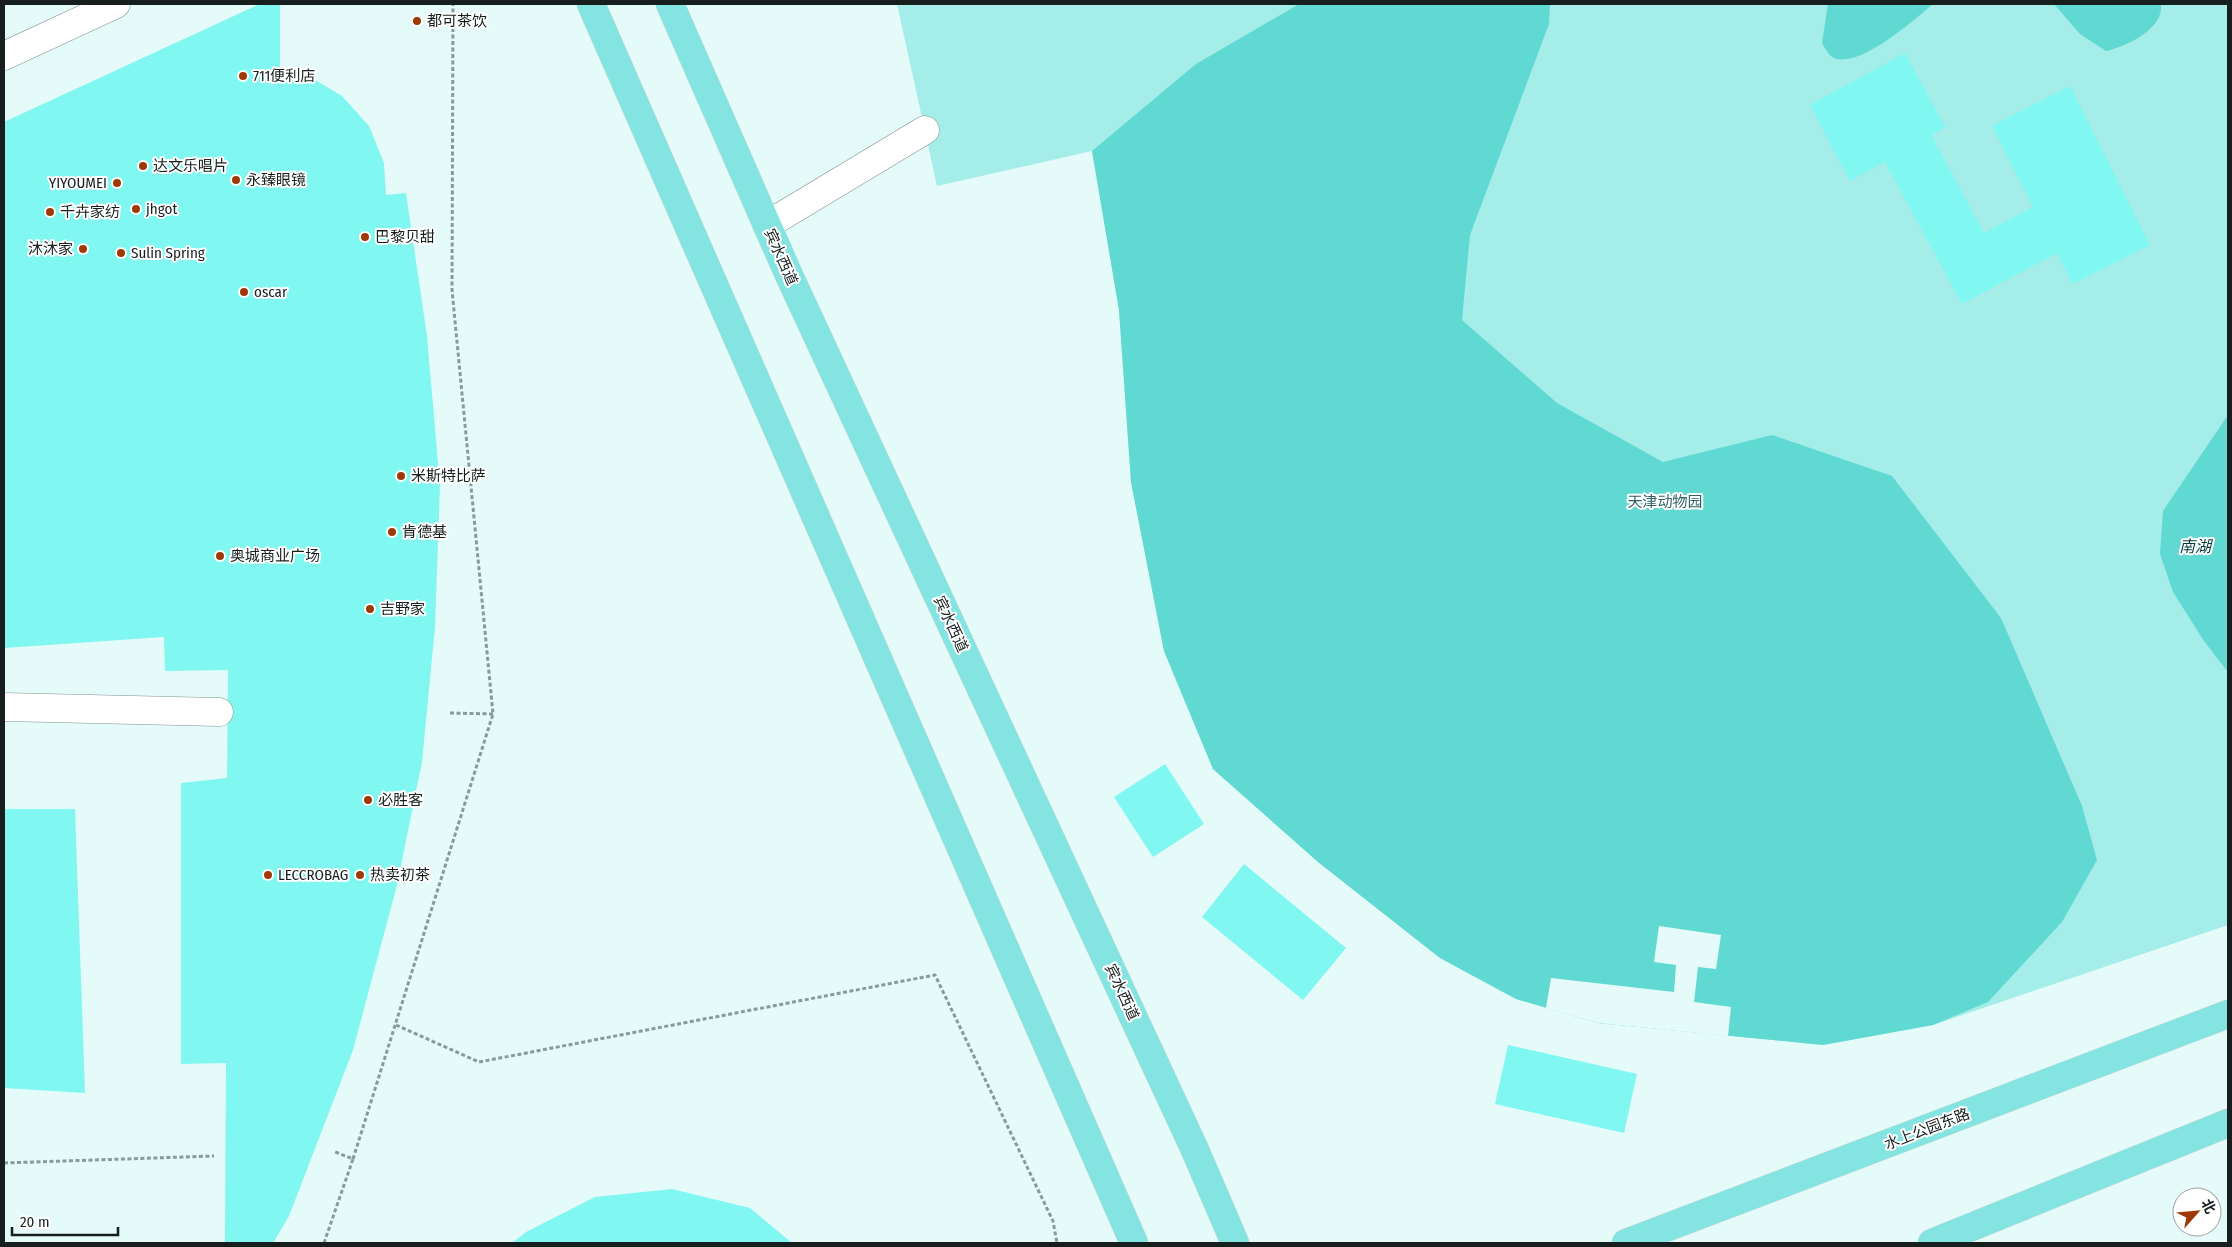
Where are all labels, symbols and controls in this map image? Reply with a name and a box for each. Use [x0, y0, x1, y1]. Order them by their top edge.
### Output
place label: 都可茶饮 [427, 12, 487, 30]
marker: 都可茶饮 [411, 15, 423, 27]
place label: 711便利店 [253, 67, 315, 85]
marker: 711便利店 [237, 70, 249, 82]
place label: 达文乐唱片 [153, 157, 228, 175]
marker: 达文乐唱片 [137, 160, 149, 172]
place label: 永臻眼镜 [246, 171, 306, 189]
place label: YIYOUMEI [49, 174, 107, 192]
marker: 永臻眼镜 [230, 174, 242, 186]
marker: YIYOUMEI [111, 177, 123, 189]
place label: jhgot [145, 200, 177, 218]
place label: 千卉家纺 [60, 203, 120, 221]
marker: jhgot [130, 203, 142, 215]
marker: 千卉家纺 [44, 206, 56, 218]
street label: 宾水西道 [761, 226, 801, 288]
place label: 巴黎贝甜 [375, 228, 435, 246]
marker: 巴黎贝甜 [359, 231, 371, 243]
place label: 沐沐家 [28, 240, 73, 258]
marker: 沐沐家 [77, 243, 89, 255]
place label: Sulin Spring [131, 244, 205, 262]
marker: Sulin Spring [115, 247, 127, 259]
place label: oscar [254, 283, 288, 301]
marker: oscar [238, 286, 250, 298]
place label: 米斯特比萨 [411, 467, 486, 485]
marker: 米斯特比萨 [395, 470, 407, 482]
park label: 天津动物园 [1627, 493, 1703, 511]
place label: 肯德基 [402, 523, 447, 541]
marker: 肯德基 [386, 526, 398, 538]
water label: 南湖 [2179, 537, 2214, 556]
place label: 奥城商业广场 [230, 547, 320, 565]
marker: 奥城商业广场 [214, 550, 226, 562]
street label: 宾水西道 [930, 593, 972, 655]
place label: 吉野家 [380, 600, 425, 618]
marker: 吉野家 [364, 603, 376, 615]
place label: 必胜客 [378, 791, 423, 809]
marker: 必胜客 [362, 794, 374, 806]
place label: LECCROBAG [278, 866, 348, 884]
place label: 热卖初茶 [370, 866, 430, 884]
marker: LECCROBAG [262, 869, 274, 881]
marker: 热卖初茶 [354, 869, 366, 881]
street label: 宾水西道 [1101, 961, 1143, 1023]
street label: 水上公园东路 [1882, 1104, 1972, 1154]
north arrow [2172, 1187, 2222, 1237]
text: 北 [2197, 1196, 2219, 1216]
scale bar [12, 1204, 119, 1236]
text: 20 m [20, 1213, 50, 1231]

